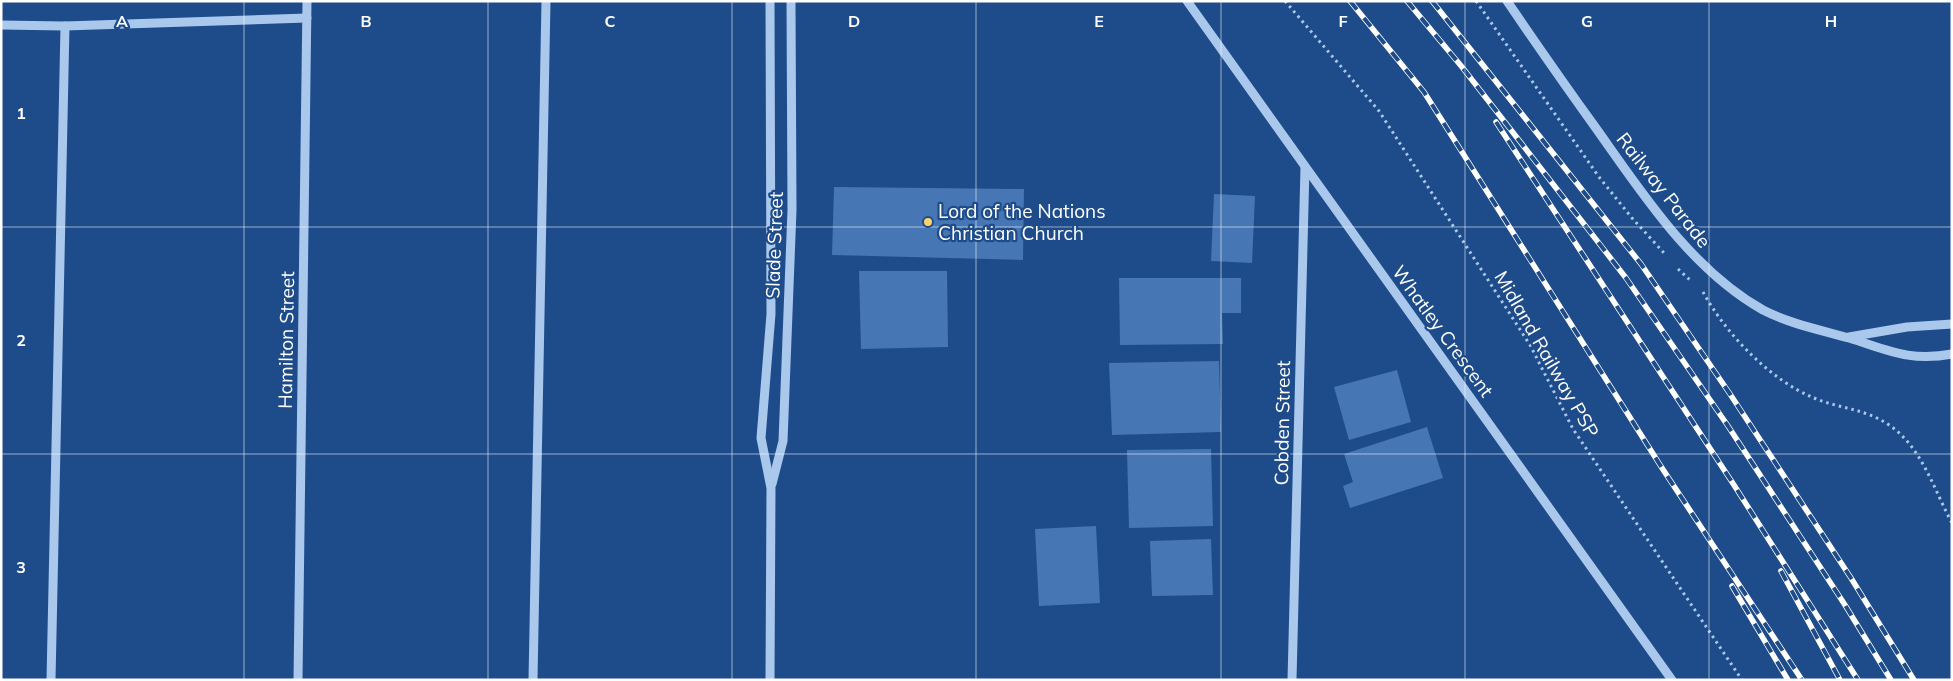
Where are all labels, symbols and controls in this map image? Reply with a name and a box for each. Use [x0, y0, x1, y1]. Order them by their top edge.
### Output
text: A [116, 11, 128, 31]
text: B [360, 11, 372, 31]
text: C [605, 11, 616, 31]
text: D [848, 11, 860, 31]
text: E [1094, 11, 1104, 31]
text: F [1338, 11, 1348, 31]
text: G [1581, 11, 1593, 31]
text: H [1825, 11, 1837, 31]
text: 1 [16, 103, 26, 123]
street label: Railway Parade [1612, 128, 1716, 252]
street label: Slade Street [760, 191, 788, 299]
place label: Lord of the Nations Christian Church [938, 199, 1106, 245]
marker: Lord of the Nations Christian Church [922, 216, 934, 228]
street label: Whatley Crescent [1387, 260, 1499, 402]
street label: Midland Railway PSP [1489, 266, 1605, 442]
street label: Hamilton Street [273, 271, 299, 409]
text: 2 [16, 330, 26, 350]
street label: Cobden Street [1269, 360, 1295, 486]
text: 3 [16, 557, 26, 577]

